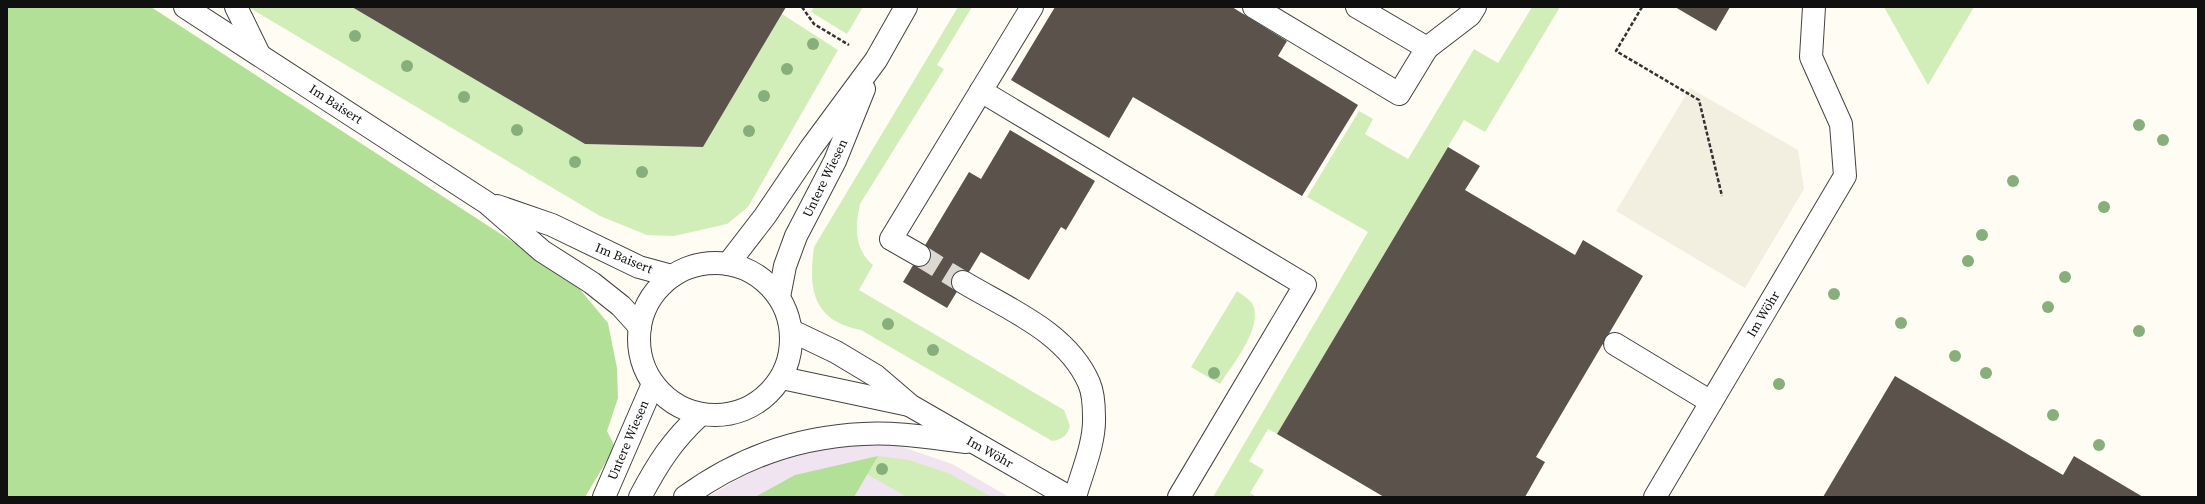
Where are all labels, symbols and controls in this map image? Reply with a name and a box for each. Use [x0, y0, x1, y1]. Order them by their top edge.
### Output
street label: Im Baisert [306, 80, 367, 128]
street label: Untere Wiesen [799, 136, 851, 220]
street label: Im Baisert [593, 239, 656, 277]
street label: Im Wöhr [1743, 287, 1784, 340]
street label: Untere Wiesen [604, 397, 653, 483]
street label: Im Wöhr [964, 432, 1017, 472]

